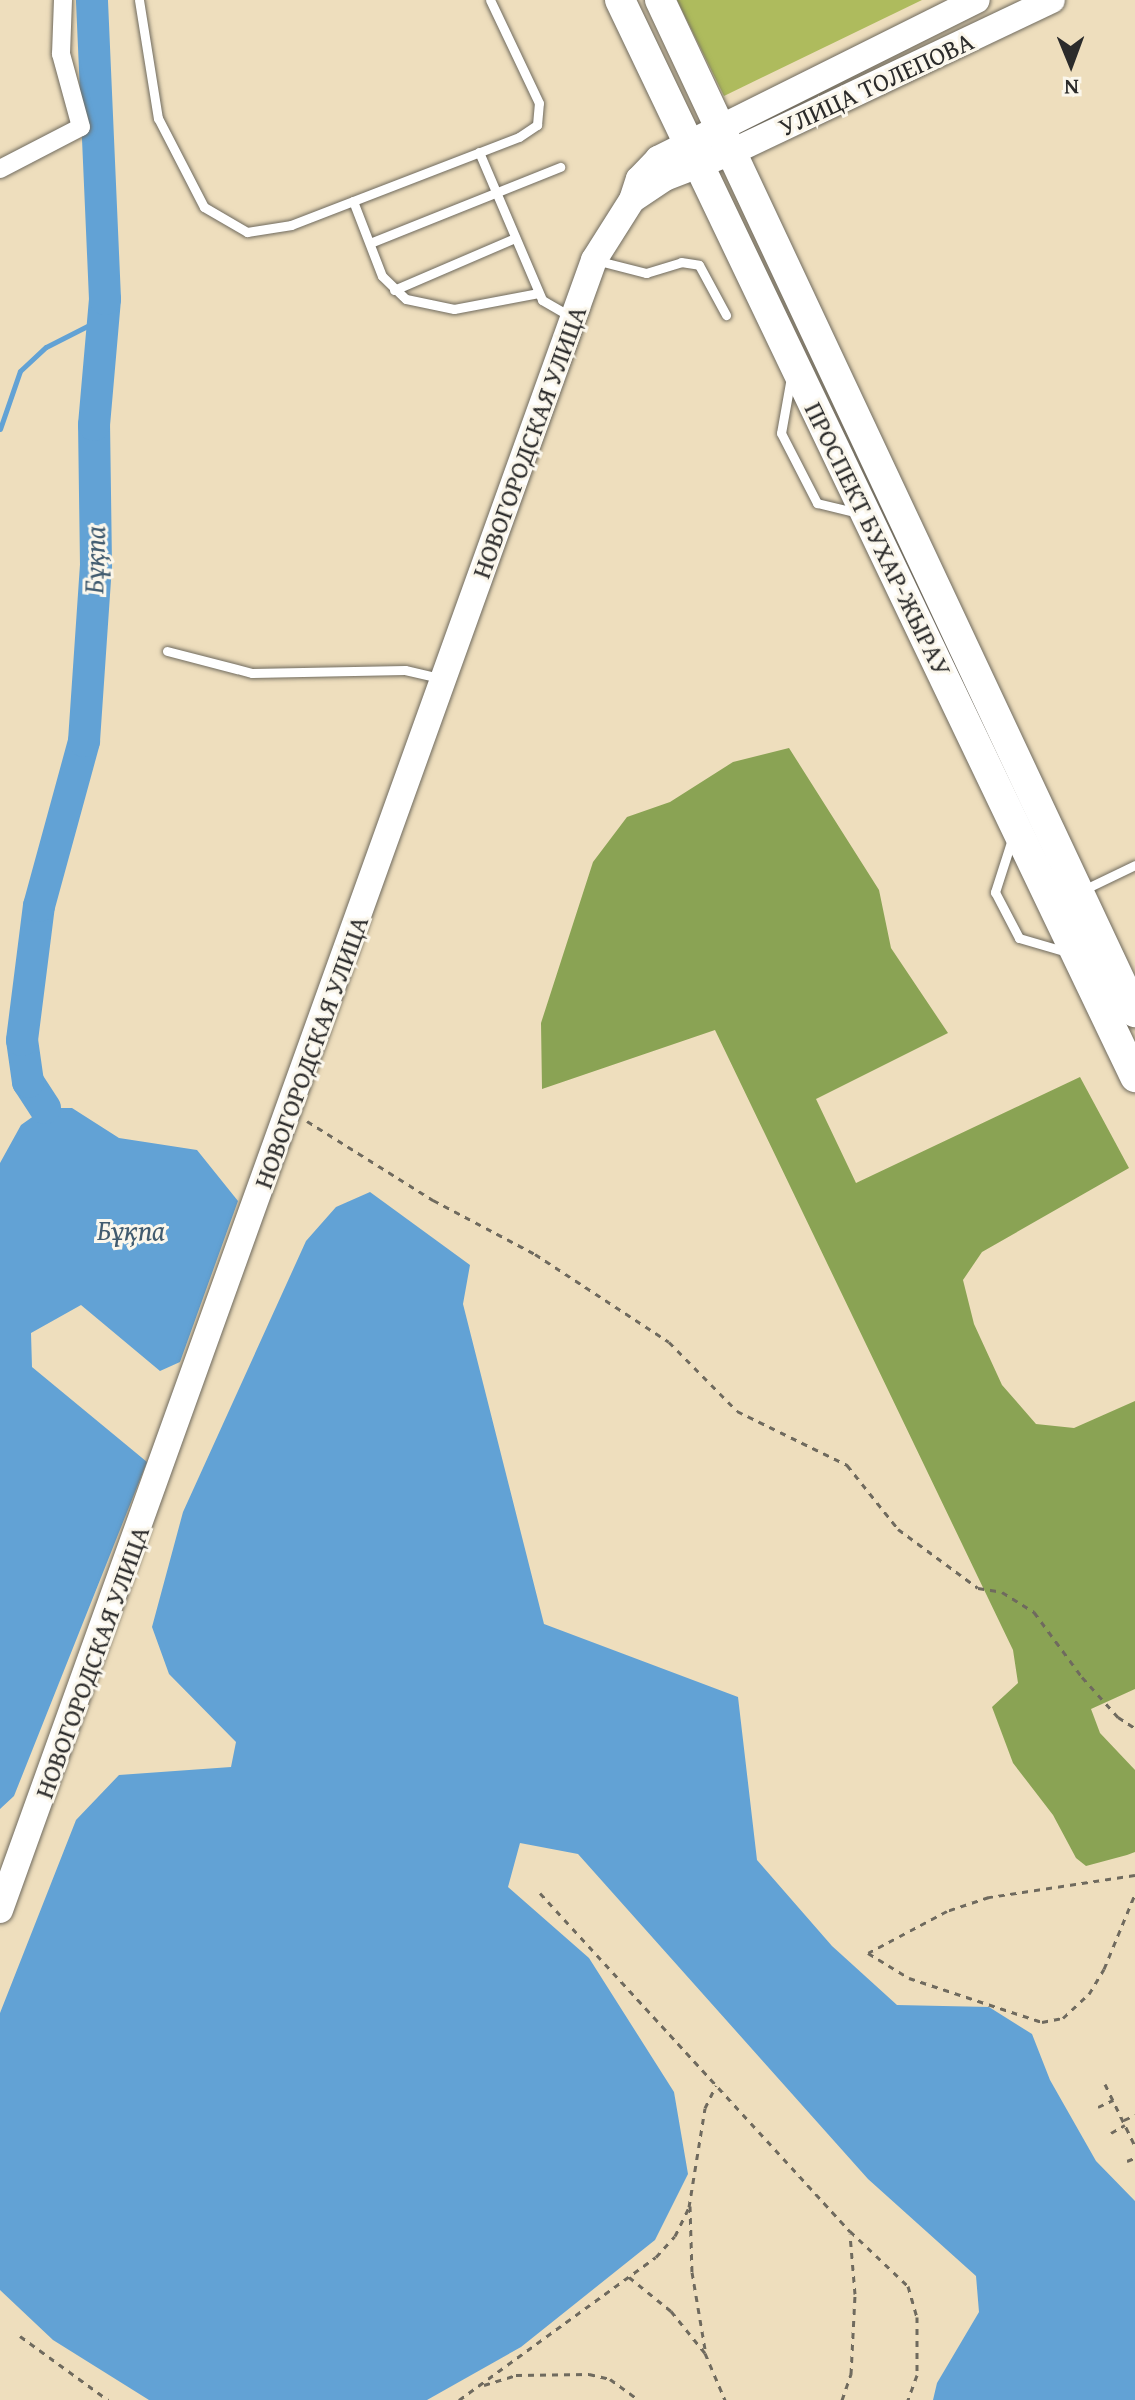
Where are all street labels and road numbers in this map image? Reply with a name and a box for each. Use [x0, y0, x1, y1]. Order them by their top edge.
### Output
street label: УЛИЦА ТОЛЕПОВА [774, 25, 978, 143]
street label: НОВОГОРОДСКАЯ УЛИЦА [465, 302, 593, 582]
street label: ПРОСПЕКТ БУХАР-ЖЫРАУ [798, 397, 958, 681]
street label: НОВОГОРОДСКАЯ УЛИЦА [247, 912, 375, 1192]
street label: НОВОГОРОДСКАЯ УЛИЦА [28, 1522, 156, 1802]

